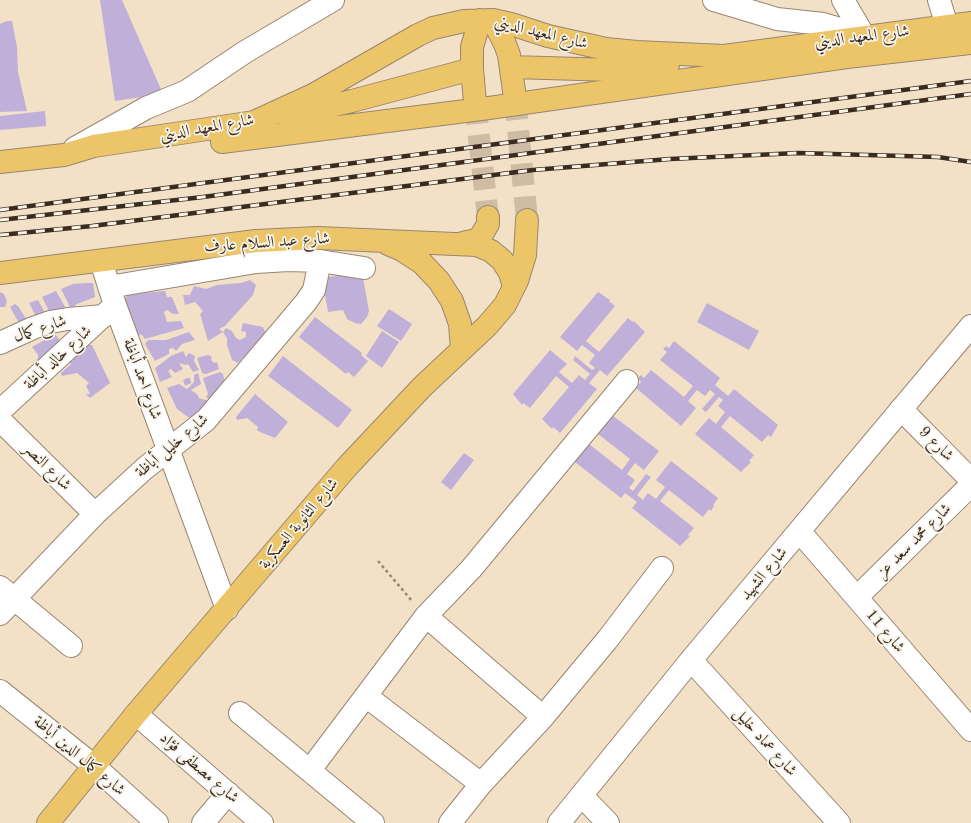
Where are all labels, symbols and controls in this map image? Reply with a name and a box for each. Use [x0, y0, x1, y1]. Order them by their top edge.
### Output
street label: شارع المعهد الديني [492, 12, 590, 54]
street label: شارع المعهد الديني [814, 22, 910, 52]
street label: شارع المعهد الديني [158, 110, 256, 146]
street label: شارع عبد السلام عارف [204, 229, 330, 257]
street label: شارع كمال [11, 311, 69, 347]
street label: شارع خالد أباظة [20, 322, 96, 394]
street label: شارع احمد أباظة [118, 336, 166, 422]
street label: شارع خليل أباظة [132, 410, 212, 482]
street label: شارع 9 [915, 423, 957, 465]
street label: شارع النصر [19, 439, 75, 495]
street label: شارع الثانوية العسكرية [255, 475, 343, 573]
street label: شارع محمد سعد عز [873, 500, 955, 582]
street label: شارع الشهيد [736, 544, 792, 604]
street label: شارع 11 [861, 605, 909, 657]
street label: شارع عماد خليل [729, 704, 801, 780]
street label: شارع كمال الدين أباظة [29, 712, 129, 800]
street label: شارع مصطفى فؤاد [155, 728, 243, 808]

